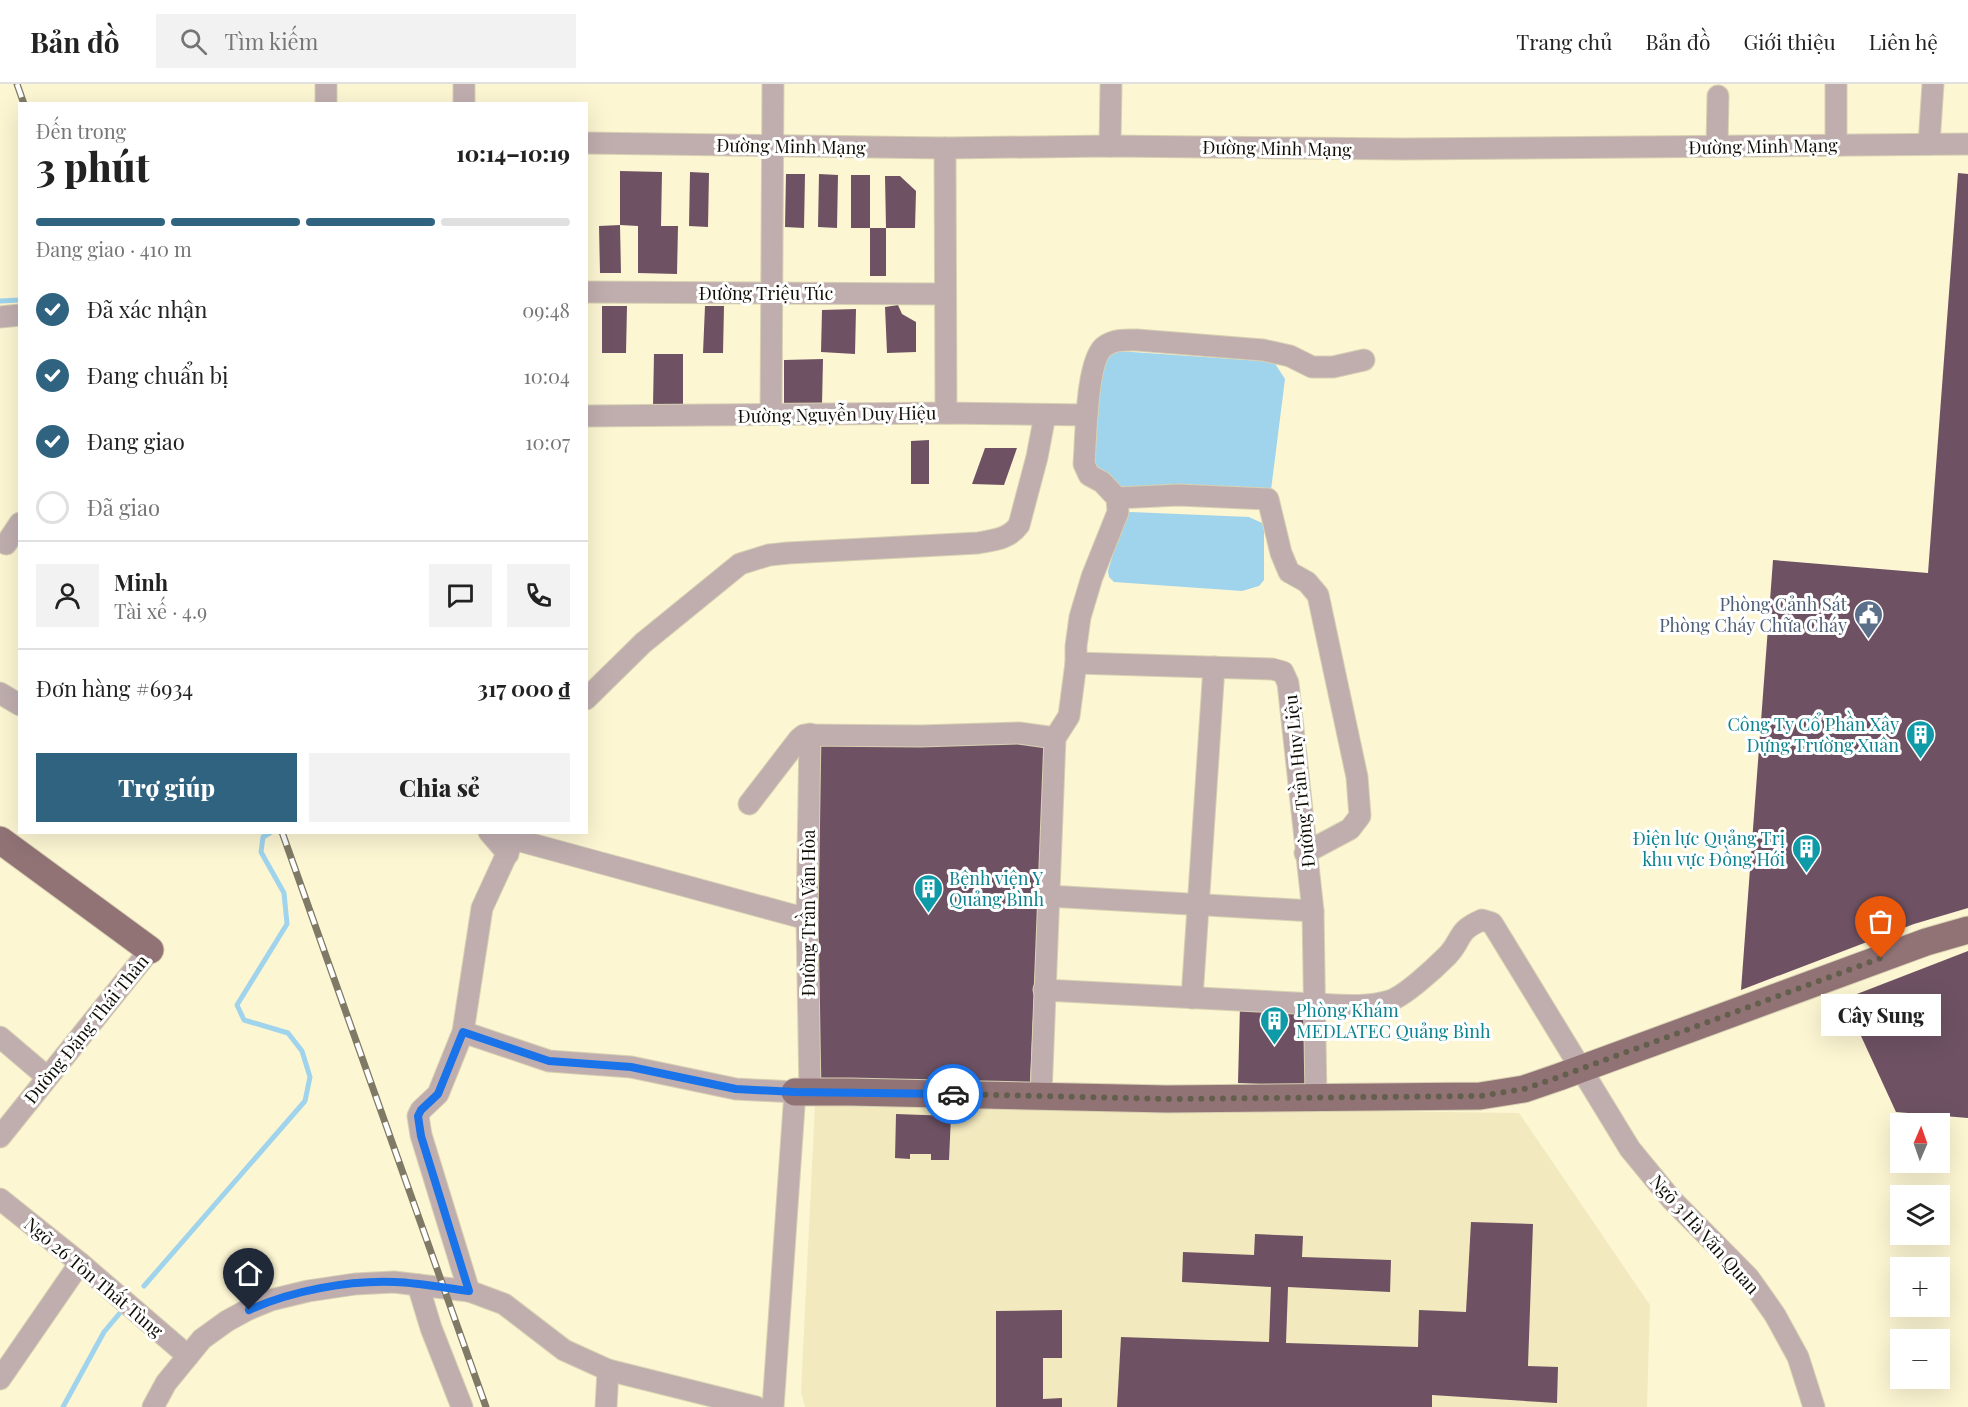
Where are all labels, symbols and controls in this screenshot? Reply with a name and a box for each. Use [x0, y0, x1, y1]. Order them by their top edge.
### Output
search box [156, 14, 576, 68]
text: Bản đồ [30, 23, 120, 60]
icon: search [177, 25, 210, 58]
text: Tìm kiếm [225, 26, 318, 56]
text: Trang chủ [1516, 27, 1612, 55]
text: Bản đồ [1645, 27, 1710, 55]
text: Giới thiệu [1743, 27, 1836, 55]
text: Liên hệ [1869, 27, 1938, 55]
text: Đến trong [36, 117, 126, 144]
street label: Đường Minh Mạng [716, 133, 866, 159]
street label: Đường Minh Mạng [1688, 133, 1838, 159]
street label: Đường Minh Mạng [1202, 135, 1352, 161]
text: 10:14–10:19 [456, 138, 570, 168]
text: 3 phút [36, 140, 149, 192]
text: Đang giao · 410 m [36, 235, 192, 262]
street label: Đường Triệu Túc [699, 281, 834, 305]
icon: check [36, 293, 69, 326]
text: Đã xác nhận [87, 294, 207, 324]
text: 09:48 [522, 296, 570, 323]
icon: check [36, 359, 69, 392]
text: Đang chuẩn bị [87, 360, 229, 390]
text: 10:04 [523, 362, 570, 389]
street label: Đường Nguyễn Duy Hiệu [737, 400, 937, 428]
icon: check [36, 425, 69, 458]
text: Đang giao [87, 426, 185, 456]
text: 10:07 [525, 428, 570, 455]
text: Đã giao [87, 492, 160, 522]
button: person [36, 564, 99, 627]
button: chat [429, 564, 492, 627]
button: phone [507, 564, 570, 627]
text: Minh [114, 567, 168, 597]
place label: Phòng Cảnh Sát Phòng Cháy Chữa Cháy [1659, 592, 1848, 637]
text: Tài xế · 4.9 [114, 597, 207, 624]
public building icon: Phòng Cảnh Sát Phòng Cháy Chữa Cháy [1852, 598, 1884, 640]
text: Đơn hàng #6934 [36, 673, 193, 703]
text: 317 000 ₫ [477, 673, 570, 703]
street label: Đường Trần Huy Liệu [1276, 693, 1320, 869]
place label: Công Ty Cổ Phần Xây Dựng Trường Xuân [1727, 710, 1899, 757]
building icon: Công Ty Cổ Phần Xây Dựng Trường Xuân [1904, 718, 1936, 760]
button: Trợ giúp [36, 753, 297, 822]
button: Chia sẻ [309, 753, 570, 822]
place label: Điện lực Quảng Trị khu vực Đồng Hới [1633, 826, 1785, 871]
street label: Đường Trần Văn Hòa [794, 830, 820, 996]
building icon: Điện lực Quảng Trị khu vực Đồng Hới [1790, 832, 1822, 874]
place label: Bệnh viện Y Quảng Bình [949, 866, 1044, 911]
building icon: Bệnh viện Y Quảng Bình [912, 872, 944, 914]
pin [1855, 896, 1906, 958]
icon: bag [1864, 905, 1897, 938]
street label: Đường Đặng Thái Thân [18, 949, 154, 1109]
callout: Cây Sung [1821, 994, 1941, 1036]
place label: Phòng Khám MEDLATEC Quảng Bình [1296, 998, 1491, 1043]
text: Cây Sung [1838, 1001, 1924, 1028]
building icon: Phòng Khám MEDLATEC Quảng Bình [1259, 1004, 1291, 1046]
courier [923, 1064, 983, 1124]
icon: car [937, 1078, 970, 1111]
north arrow [1890, 1113, 1950, 1173]
map controls [1890, 1113, 1950, 1389]
street label: Ngõ 3 Hà Văn Quan [1645, 1169, 1765, 1299]
button: layers [1890, 1185, 1950, 1245]
street label: Ngõ 26 Tôn Thất Tùng [20, 1210, 170, 1343]
pin [223, 1248, 274, 1310]
icon: home [232, 1257, 265, 1290]
button: + [1890, 1257, 1950, 1317]
button: − [1890, 1329, 1950, 1389]

